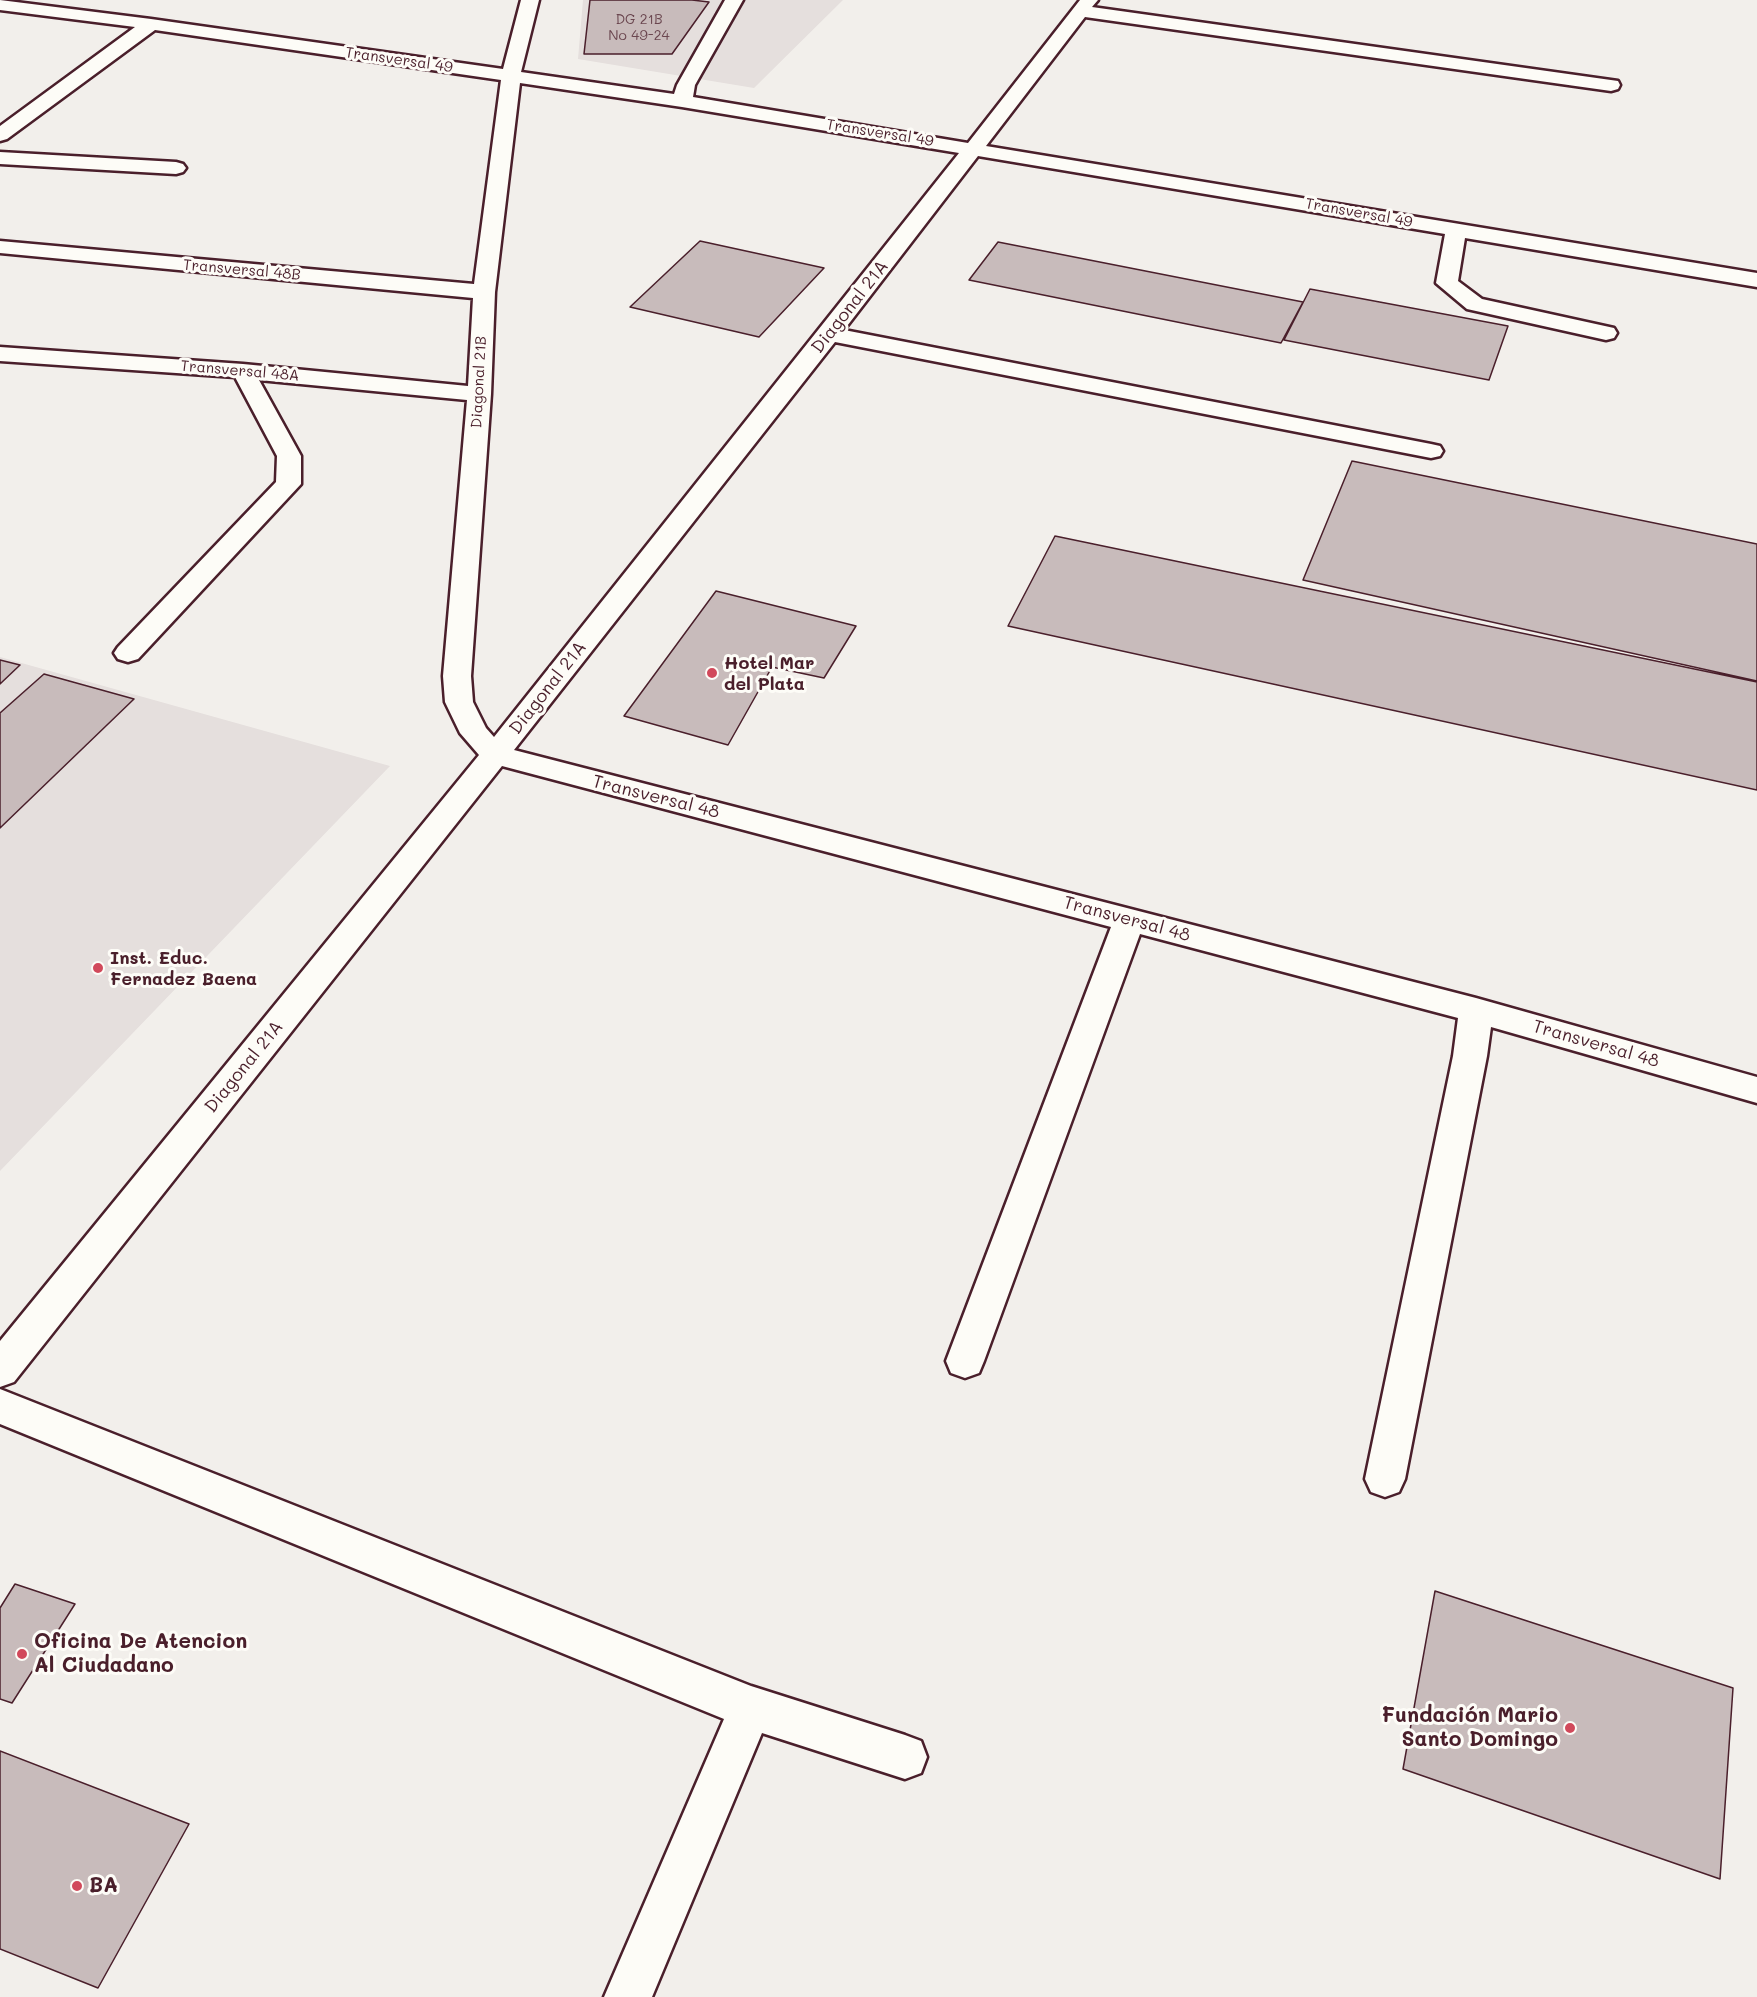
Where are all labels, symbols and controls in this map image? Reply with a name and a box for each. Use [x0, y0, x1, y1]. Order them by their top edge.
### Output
house number: DG 21B No 49-24 [608, 12, 670, 44]
street label: Transversal 49 [344, 44, 454, 76]
street label: Transversal 49 [825, 116, 935, 150]
street label: Transversal 49 [1304, 195, 1414, 231]
street label: Transversal 48B [182, 256, 302, 284]
street label: Diagonal 21A [807, 256, 893, 358]
street label: Diagonal 21B [468, 335, 490, 429]
street label: Transversal 48A [180, 357, 300, 385]
street label: Diagonal 21A [505, 637, 591, 739]
place label: Hotel Mar del Plata [724, 652, 814, 694]
marker: Hotel Mar del Plata [705, 666, 719, 680]
street label: Transversal 48 [590, 771, 722, 823]
street label: Transversal 48 [1061, 892, 1193, 946]
place label: Inst. Educ. Fernadez Baena [110, 947, 257, 990]
marker: Inst. Educ. Fernadez Baena [91, 961, 105, 975]
street label: Transversal 48 [1530, 1016, 1662, 1072]
street label: Diagonal 21A [200, 1017, 288, 1117]
place label: Oficina De Atencion Al Ciudadano [34, 1629, 247, 1679]
marker: Oficina De Atencion Al Ciudadano [15, 1647, 29, 1661]
place label: Fundación Mario Santo Domingo [1382, 1703, 1558, 1753]
marker: Fundación Mario Santo Domingo [1563, 1721, 1577, 1735]
place label: BA [89, 1873, 118, 1899]
marker: BA [70, 1879, 84, 1893]

